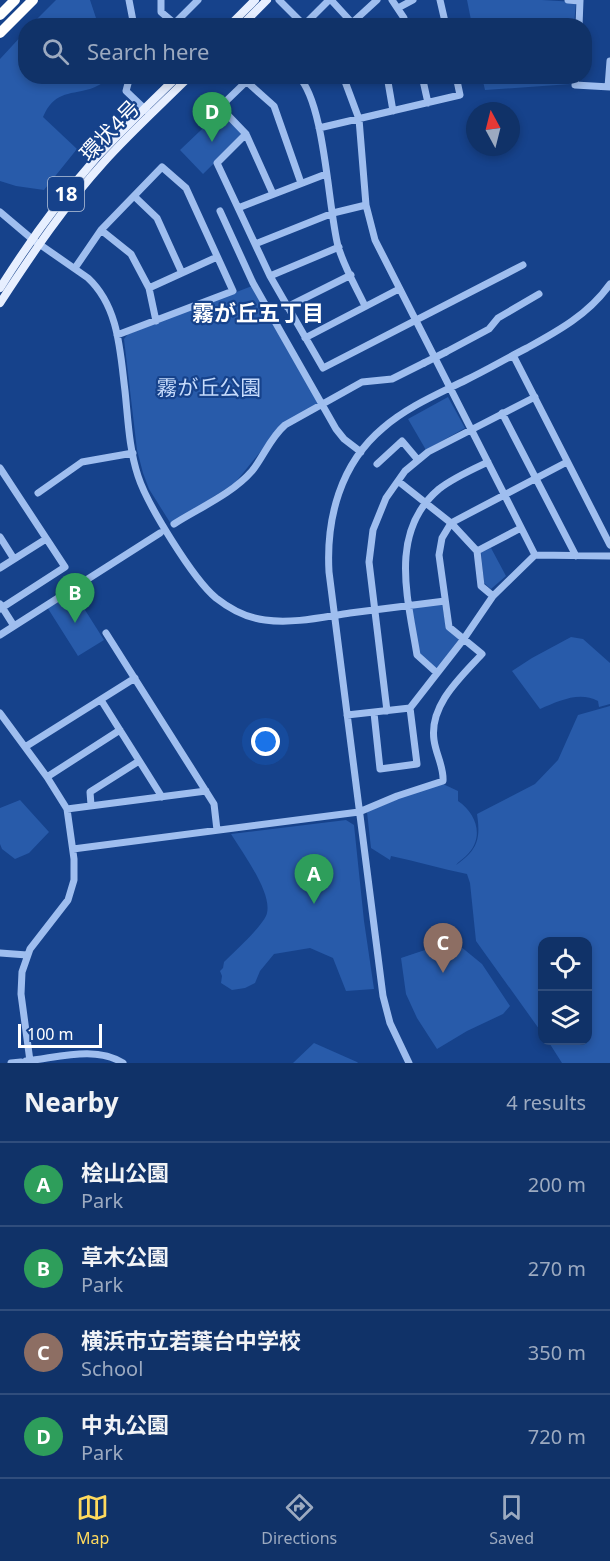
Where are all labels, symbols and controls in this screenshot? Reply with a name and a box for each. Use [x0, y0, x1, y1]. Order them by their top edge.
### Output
search box [18, 18, 592, 84]
icon: search [39, 35, 72, 68]
text: Search here [87, 36, 209, 66]
pin: D [192, 92, 232, 142]
street label: 環状4号 [73, 94, 145, 167]
north arrow [466, 102, 520, 156]
road number: 18 [48, 177, 84, 211]
district label: 霧が丘五丁目 [192, 297, 324, 327]
park label: 霧が丘公園 [157, 373, 262, 401]
pin: B [56, 574, 94, 623]
your location [251, 727, 280, 756]
pin: A [294, 854, 334, 904]
pin: C [424, 924, 462, 973]
map controls [538, 937, 592, 1045]
button: locate [538, 937, 592, 991]
button: layers [538, 991, 592, 1045]
scale bar [18, 1021, 102, 1048]
text: 100 m [27, 1023, 74, 1045]
text: Nearby [24, 1084, 119, 1120]
text: 4 results [506, 1089, 586, 1116]
text: 桧山公園 [81, 1157, 169, 1187]
text: A [37, 1171, 50, 1198]
text: 200 m [528, 1171, 586, 1198]
text: Park [81, 1187, 123, 1214]
text: 草木公園 [81, 1241, 169, 1271]
text: B [37, 1255, 50, 1282]
text: 270 m [528, 1255, 586, 1282]
text: Park [81, 1271, 123, 1298]
text: 横浜市立若葉台中学校 [81, 1325, 301, 1355]
text: C [37, 1339, 50, 1366]
text: 350 m [528, 1339, 586, 1366]
text: School [81, 1355, 143, 1382]
text: 中丸公園 [81, 1409, 169, 1439]
text: D [36, 1423, 51, 1450]
text: 720 m [528, 1423, 586, 1450]
text: Park [81, 1439, 123, 1466]
tab: Map [76, 1491, 109, 1549]
tab: Directions [261, 1491, 337, 1549]
tab: Saved [489, 1491, 534, 1549]

